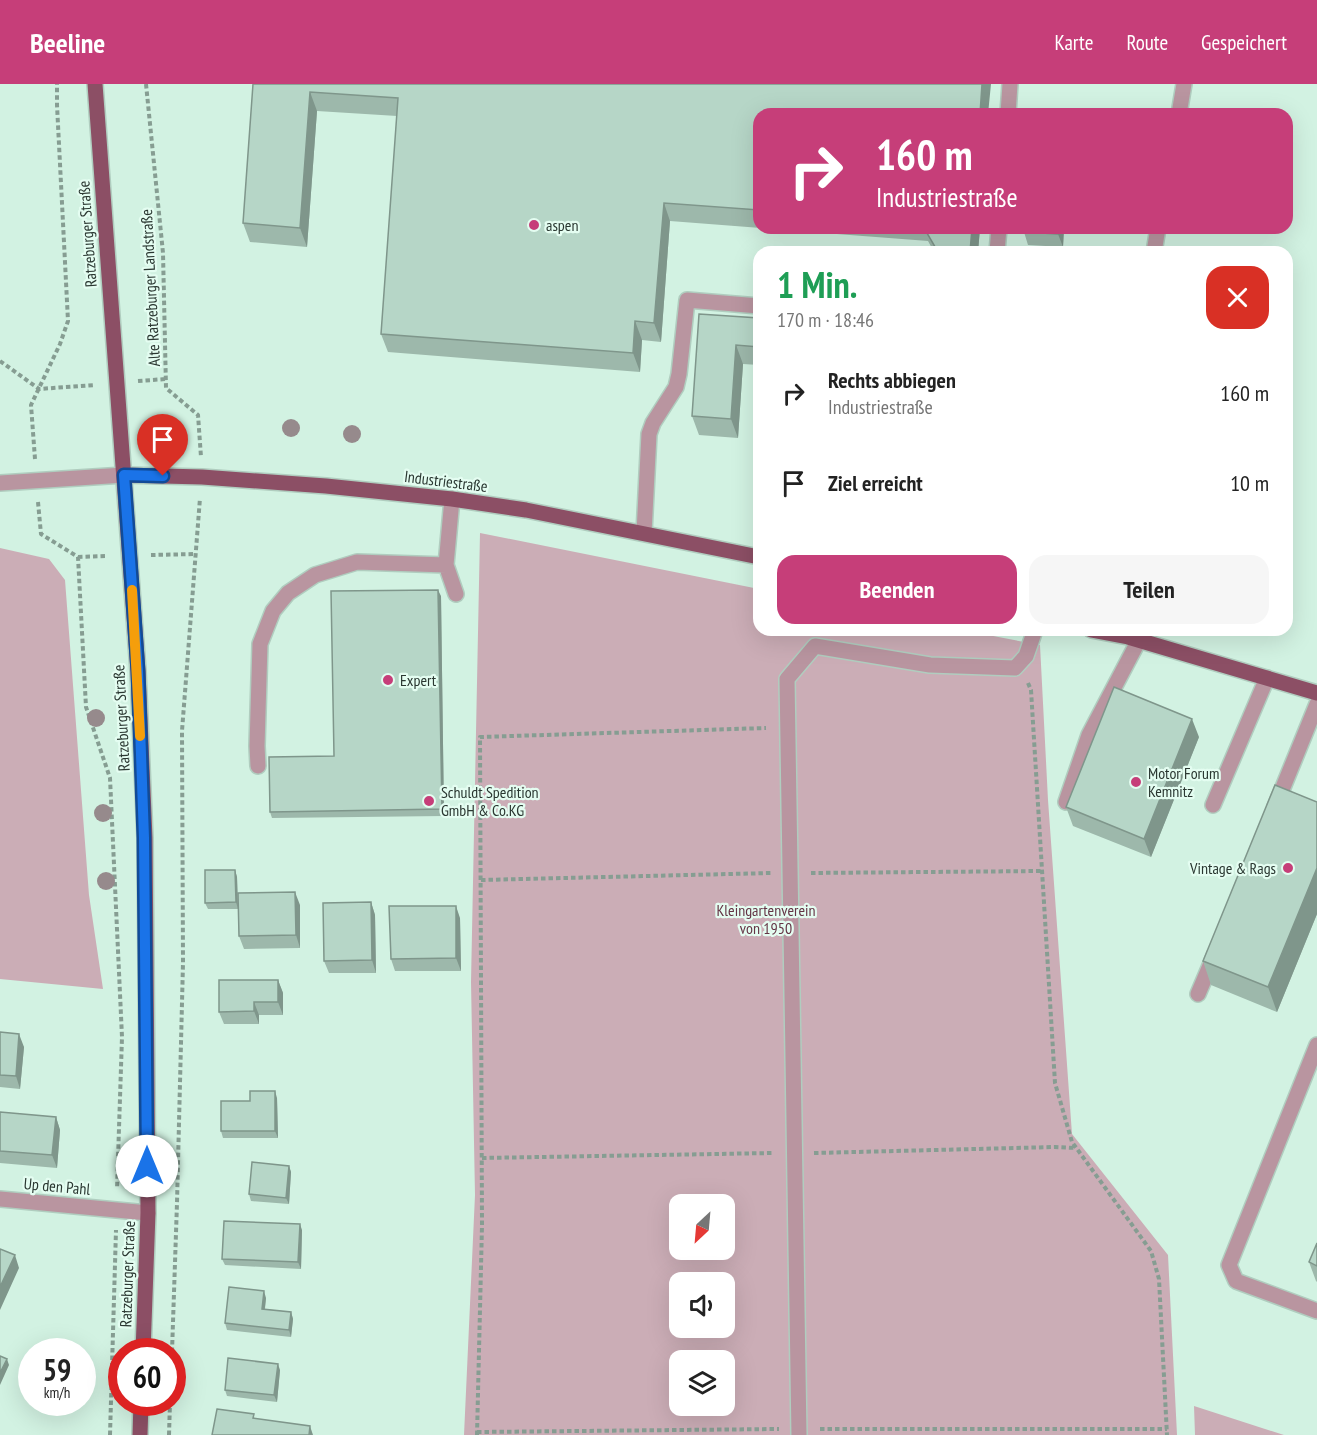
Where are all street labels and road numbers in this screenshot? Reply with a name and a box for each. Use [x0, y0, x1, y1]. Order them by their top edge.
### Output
street label: Ratzeburger Straße [73, 180, 101, 288]
street label: Alte Ratzeburger Landstraße [136, 209, 164, 367]
street label: Industriestraße [403, 466, 489, 496]
street label: Ratzeburger Straße [108, 664, 134, 772]
street label: Up den Pahl [23, 1173, 91, 1199]
street label: Ratzeburger Straße [115, 1220, 139, 1328]

